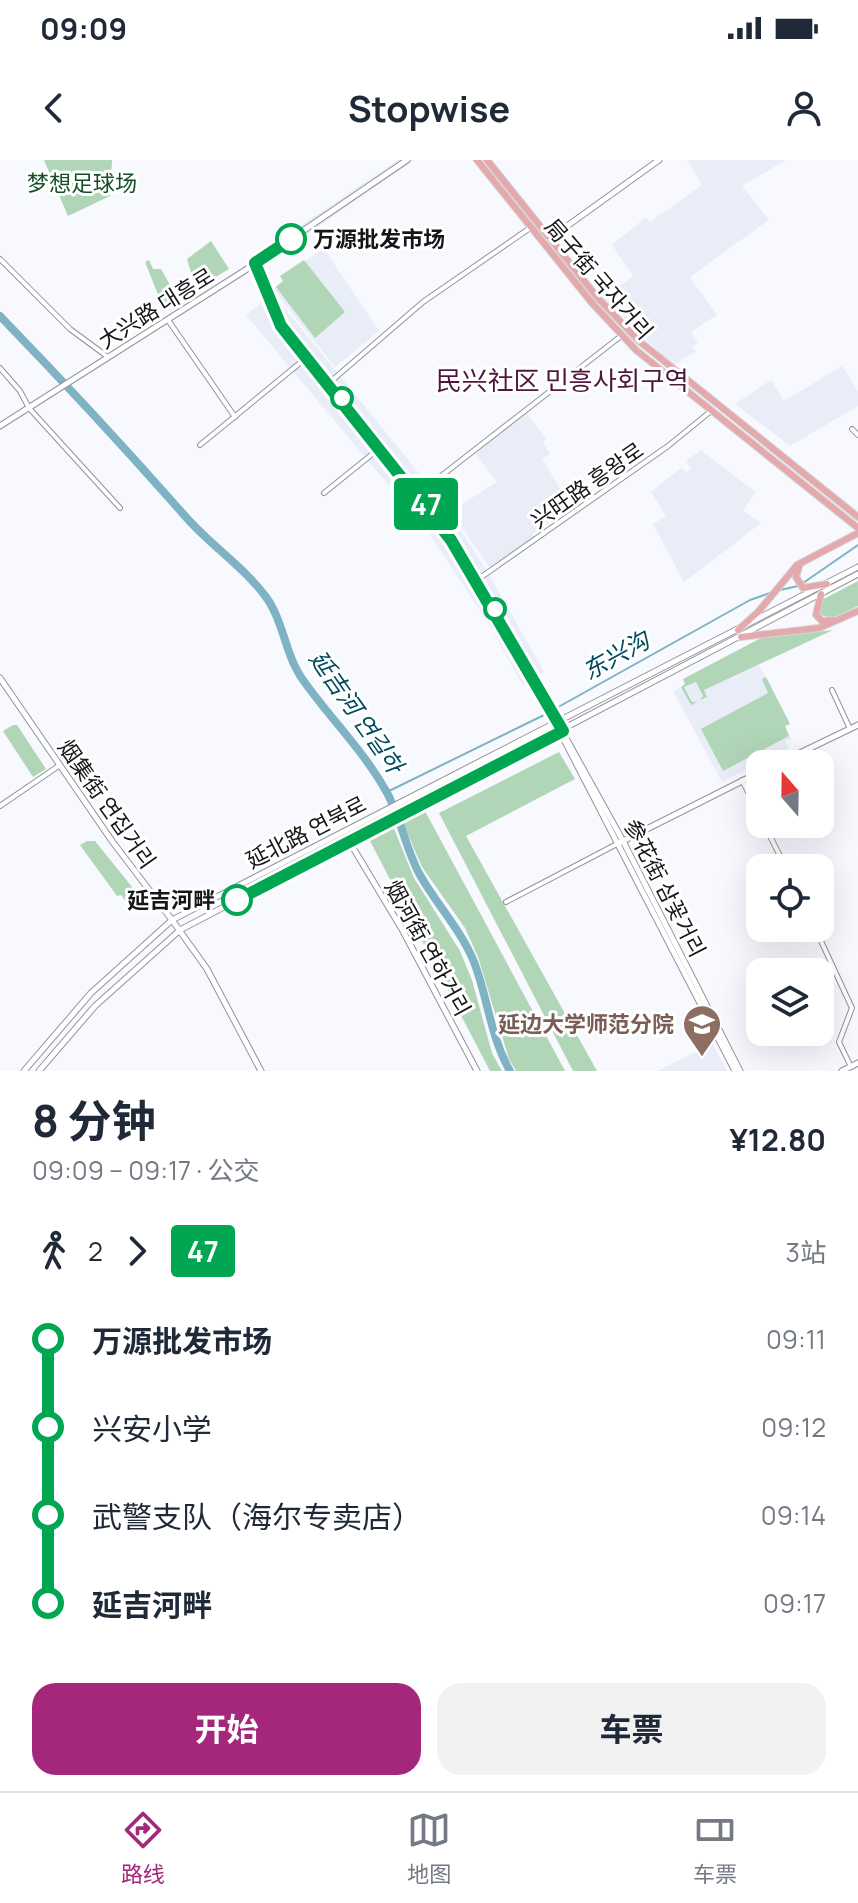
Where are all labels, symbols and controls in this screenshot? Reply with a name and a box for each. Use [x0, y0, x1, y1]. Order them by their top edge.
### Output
text: 09:09 [40, 8, 127, 49]
text: Stopwise [348, 84, 510, 133]
icon: back [32, 86, 76, 130]
icon: person [782, 86, 826, 130]
park label: 梦想足球场 [27, 168, 137, 198]
street label: 局子街 국자거리 [538, 212, 660, 346]
marker: 万源批发市场 [276, 224, 306, 254]
place label: 万源批发市场 [313, 224, 445, 254]
street label: 大兴路 대흥로 [92, 261, 220, 355]
district label: 民兴社区 민흥사회구역 [436, 362, 688, 398]
unlabelled marker [331, 387, 353, 409]
street label: 兴旺路 흥왕로 [525, 435, 649, 535]
line badge: 47 [390, 478, 462, 530]
text: 47 [410, 485, 442, 523]
unlabelled marker [484, 598, 506, 620]
water label: 东兴沟 [576, 621, 657, 687]
water label: 延吉河 연길하 [303, 643, 413, 782]
street label: 烟集街 연집거리 [51, 733, 163, 875]
north arrow [746, 750, 834, 838]
map controls [746, 750, 834, 1046]
street label: 延北路 연북로 [241, 789, 371, 875]
street label: 参花街 삼꽃거리 [617, 814, 713, 962]
button: locate [746, 854, 834, 942]
street label: 烟河街 연하거리 [378, 875, 478, 1021]
place label: 延吉河畔 [127, 885, 215, 915]
marker: 延吉河畔 [222, 885, 252, 915]
button: layers [746, 958, 834, 1046]
school or university icon: 延边大学师范分院 [681, 1003, 723, 1058]
place label: 延边大学师范分院 [498, 1009, 674, 1039]
text: 8 分钟 [32, 1090, 156, 1150]
text: ¥12.80 [729, 1119, 826, 1160]
text: 09:09 – 09:17 · 公交 [32, 1152, 259, 1188]
icon: walk [32, 1229, 76, 1273]
icon: forward [115, 1229, 159, 1273]
text: 47 [187, 1232, 219, 1270]
text: 2 [88, 1233, 103, 1269]
text: 3站 [786, 1234, 826, 1270]
text: 万源批发市场 [92, 1320, 272, 1361]
text: 09:11 [766, 1321, 826, 1357]
text: 兴安小学 [92, 1408, 212, 1449]
text: 09:12 [761, 1409, 826, 1445]
text: 武警支队（海尔专卖店） [92, 1496, 422, 1537]
text: 09:14 [761, 1497, 826, 1533]
text: 延吉河畔 [92, 1584, 212, 1625]
text: 09:17 [763, 1585, 826, 1621]
button: 开始 [32, 1683, 421, 1775]
button: 车票 [437, 1683, 826, 1775]
tab: 路线 [121, 1808, 165, 1889]
tab: 地图 [407, 1808, 451, 1889]
tab: 车票 [693, 1808, 737, 1889]

